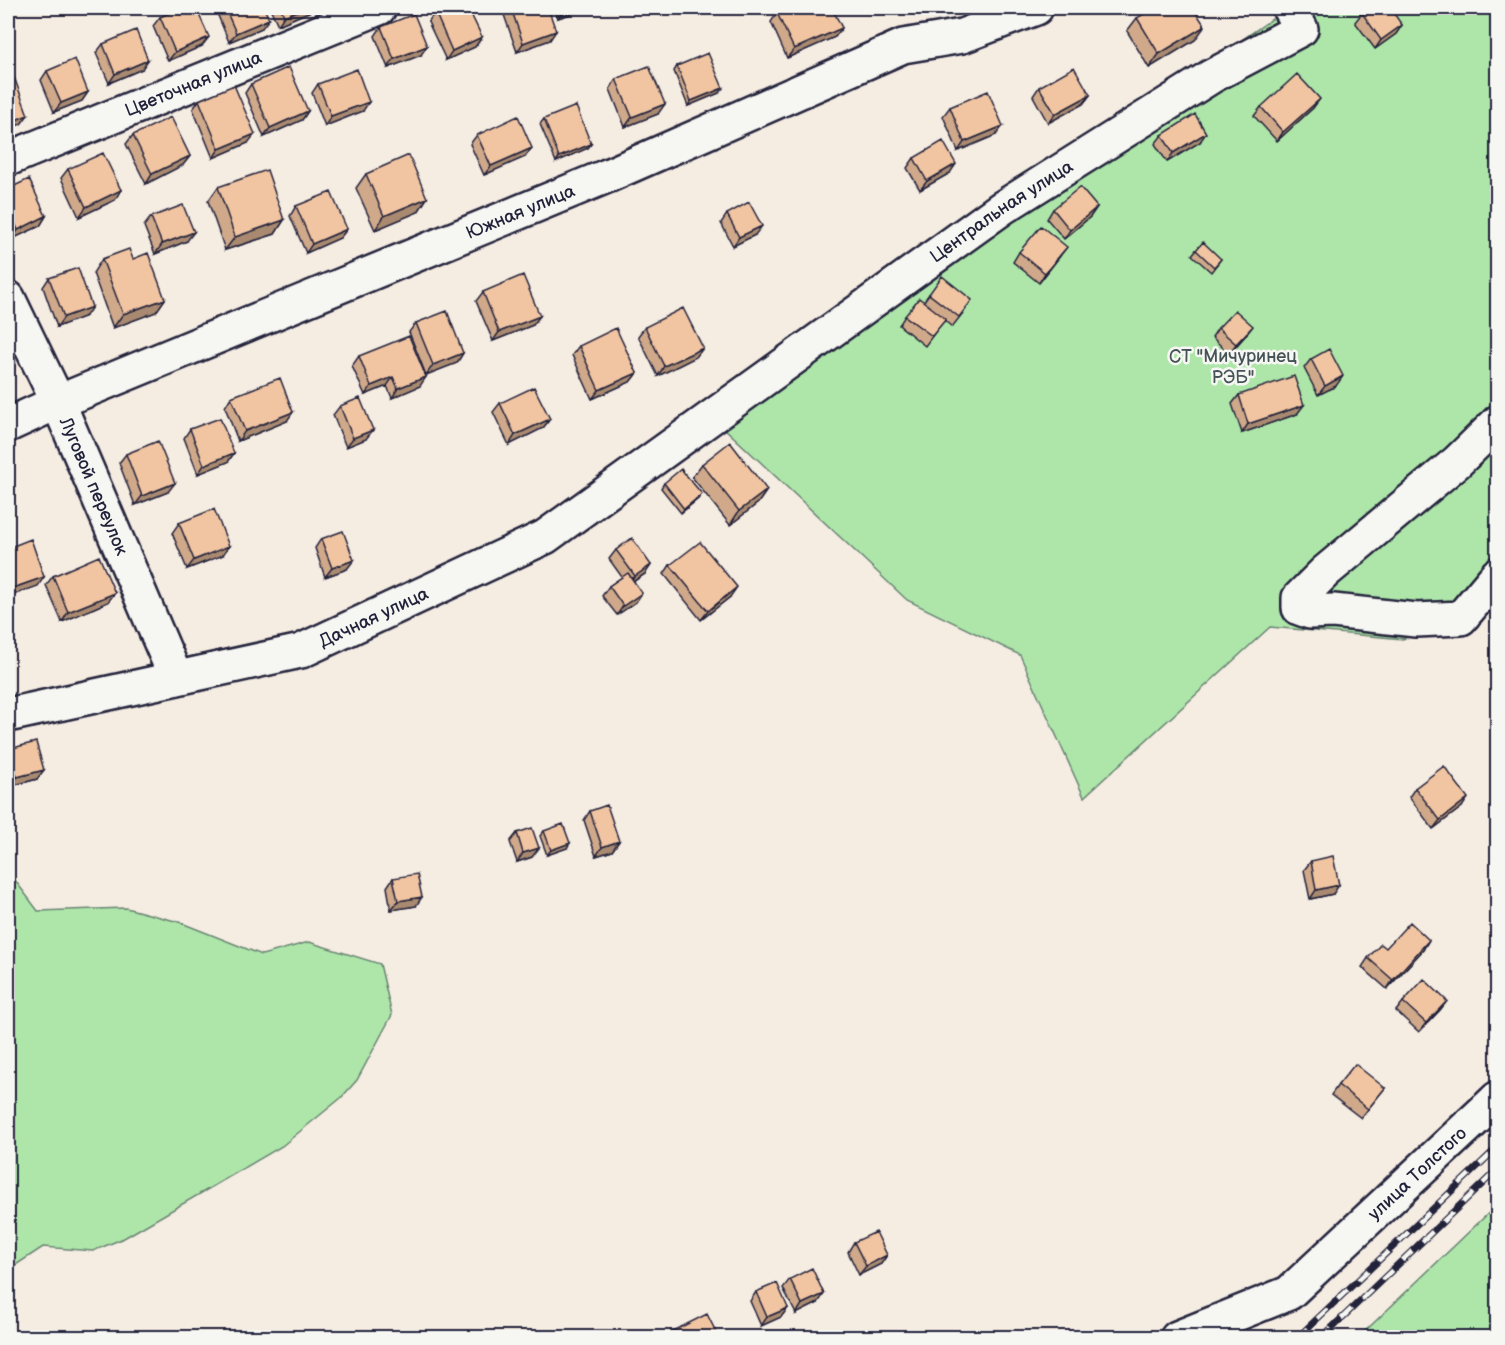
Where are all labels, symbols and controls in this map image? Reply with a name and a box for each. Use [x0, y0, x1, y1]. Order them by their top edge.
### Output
street label: Цветочная улица [122, 46, 265, 121]
street label: Центральная улица [926, 155, 1077, 267]
street label: Южная улица [463, 180, 578, 243]
park label: СТ "Мичуринец РЭБ" [1169, 346, 1297, 388]
street label: Луговой переулок [55, 413, 133, 559]
street label: Дачная улица [316, 582, 432, 652]
street label: улица Толстого [1364, 1122, 1471, 1224]

